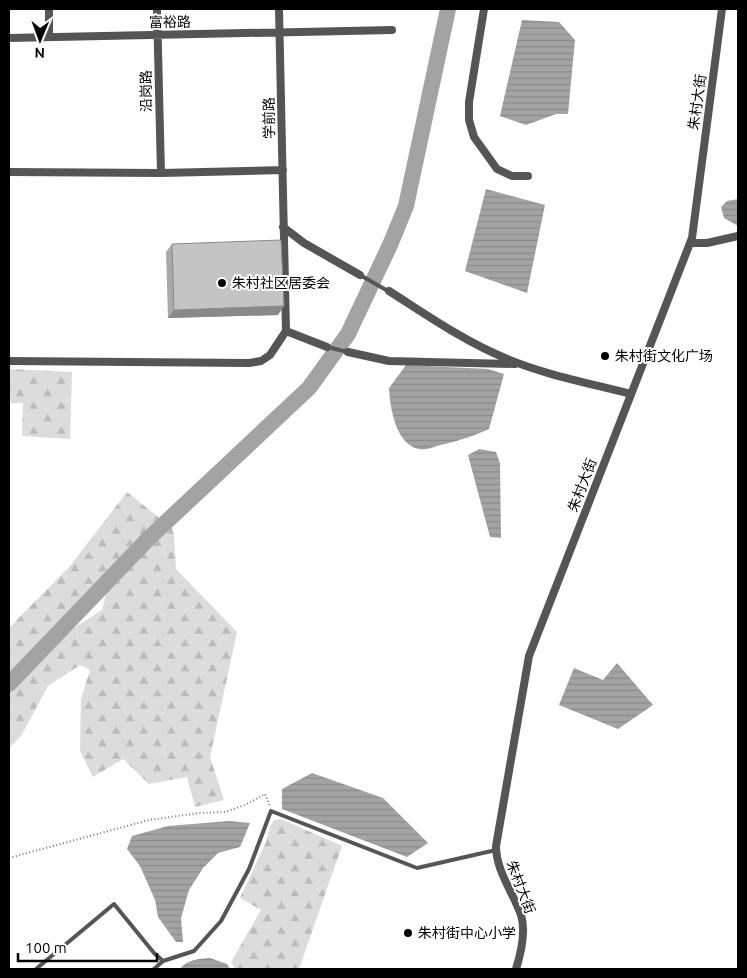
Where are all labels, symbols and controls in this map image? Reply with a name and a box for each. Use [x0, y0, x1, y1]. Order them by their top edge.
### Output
street label: 富裕路 [149, 14, 191, 30]
north arrow [15, 15, 65, 65]
text: N [34, 45, 45, 61]
street label: 沿岗路 [138, 70, 154, 112]
street label: 朱村大街 [685, 73, 709, 131]
street label: 学前路 [261, 97, 277, 139]
place label: 朱村社区居委会 [232, 275, 330, 291]
marker: 朱村社区居委会 [216, 277, 228, 289]
place label: 朱村街文化广场 [615, 348, 713, 364]
marker: 朱村街文化广场 [599, 350, 611, 362]
street label: 朱村大街 [564, 456, 600, 514]
street label: 朱村大街 [503, 858, 539, 916]
place label: 朱村街中心小学 [418, 925, 516, 941]
marker: 朱村街中心小学 [402, 927, 414, 939]
scale bar [18, 930, 156, 962]
text: 100 m [25, 939, 67, 956]

